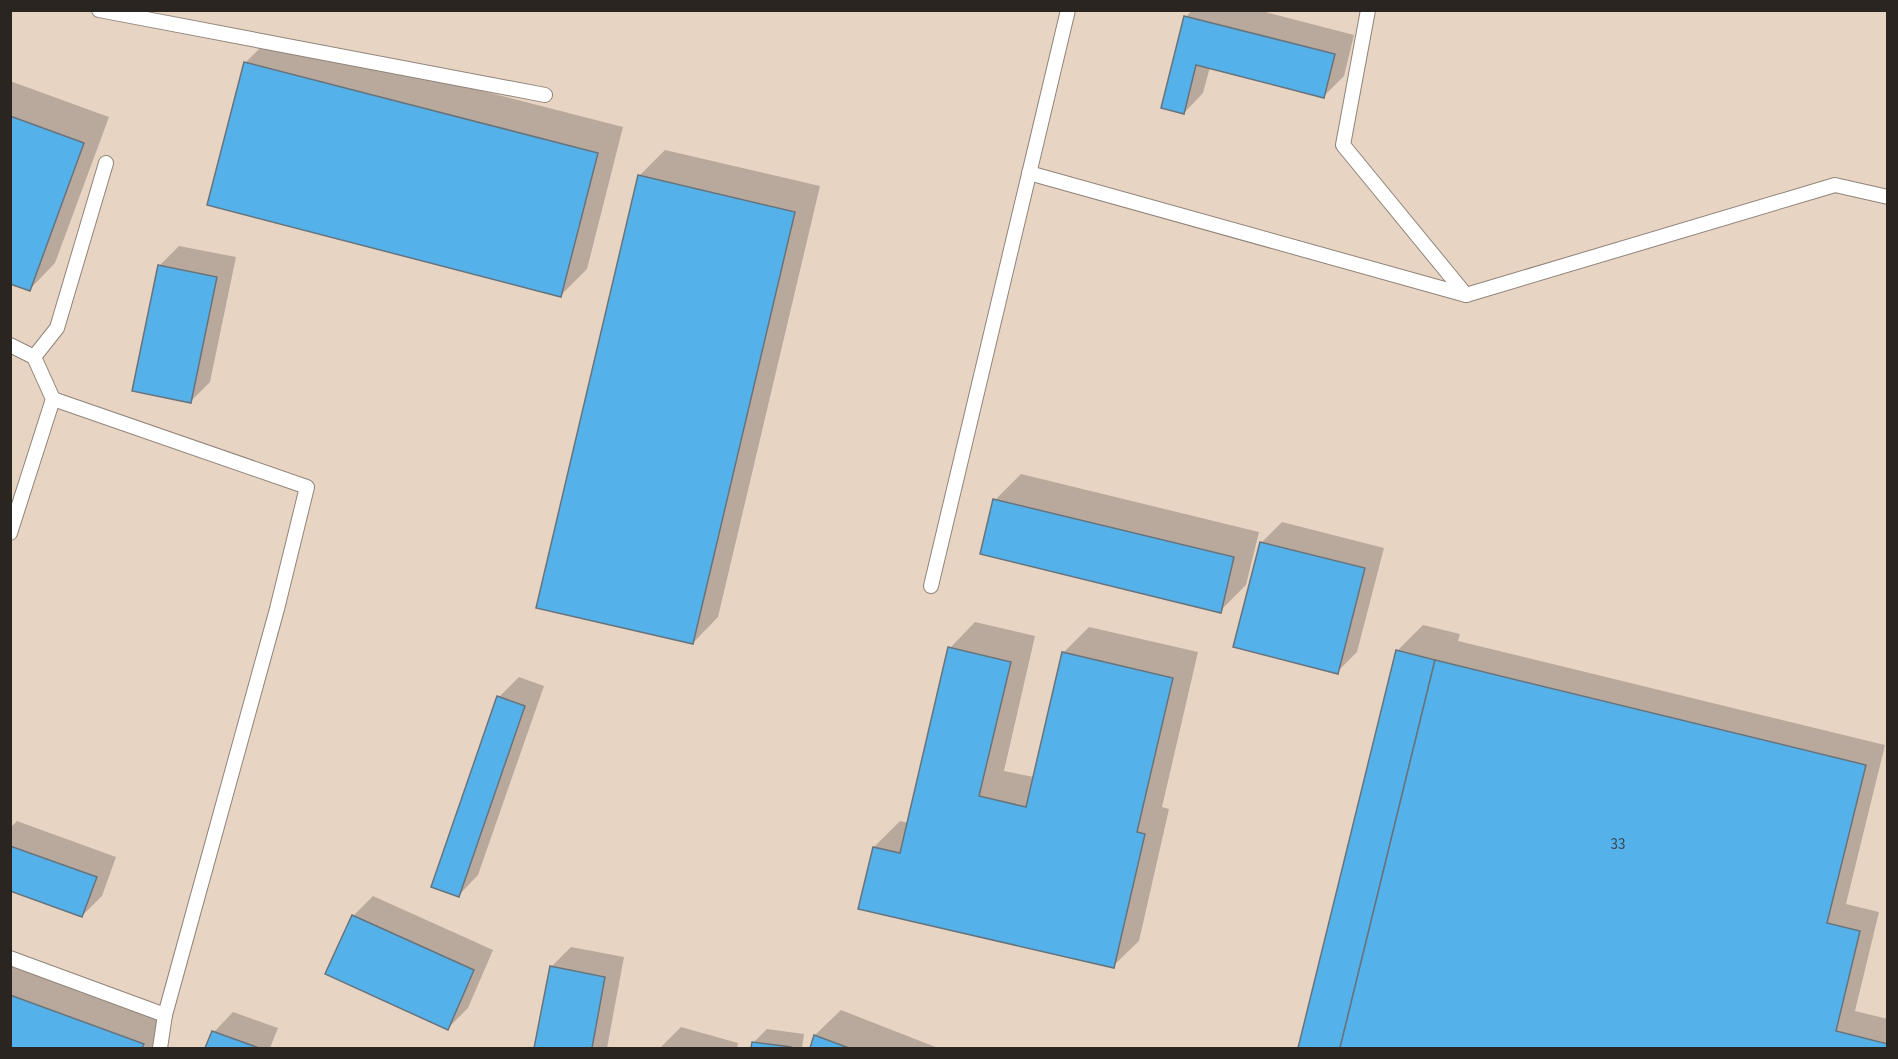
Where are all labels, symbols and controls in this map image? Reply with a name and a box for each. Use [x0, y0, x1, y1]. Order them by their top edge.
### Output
house number: 33 [1611, 834, 1625, 855]

